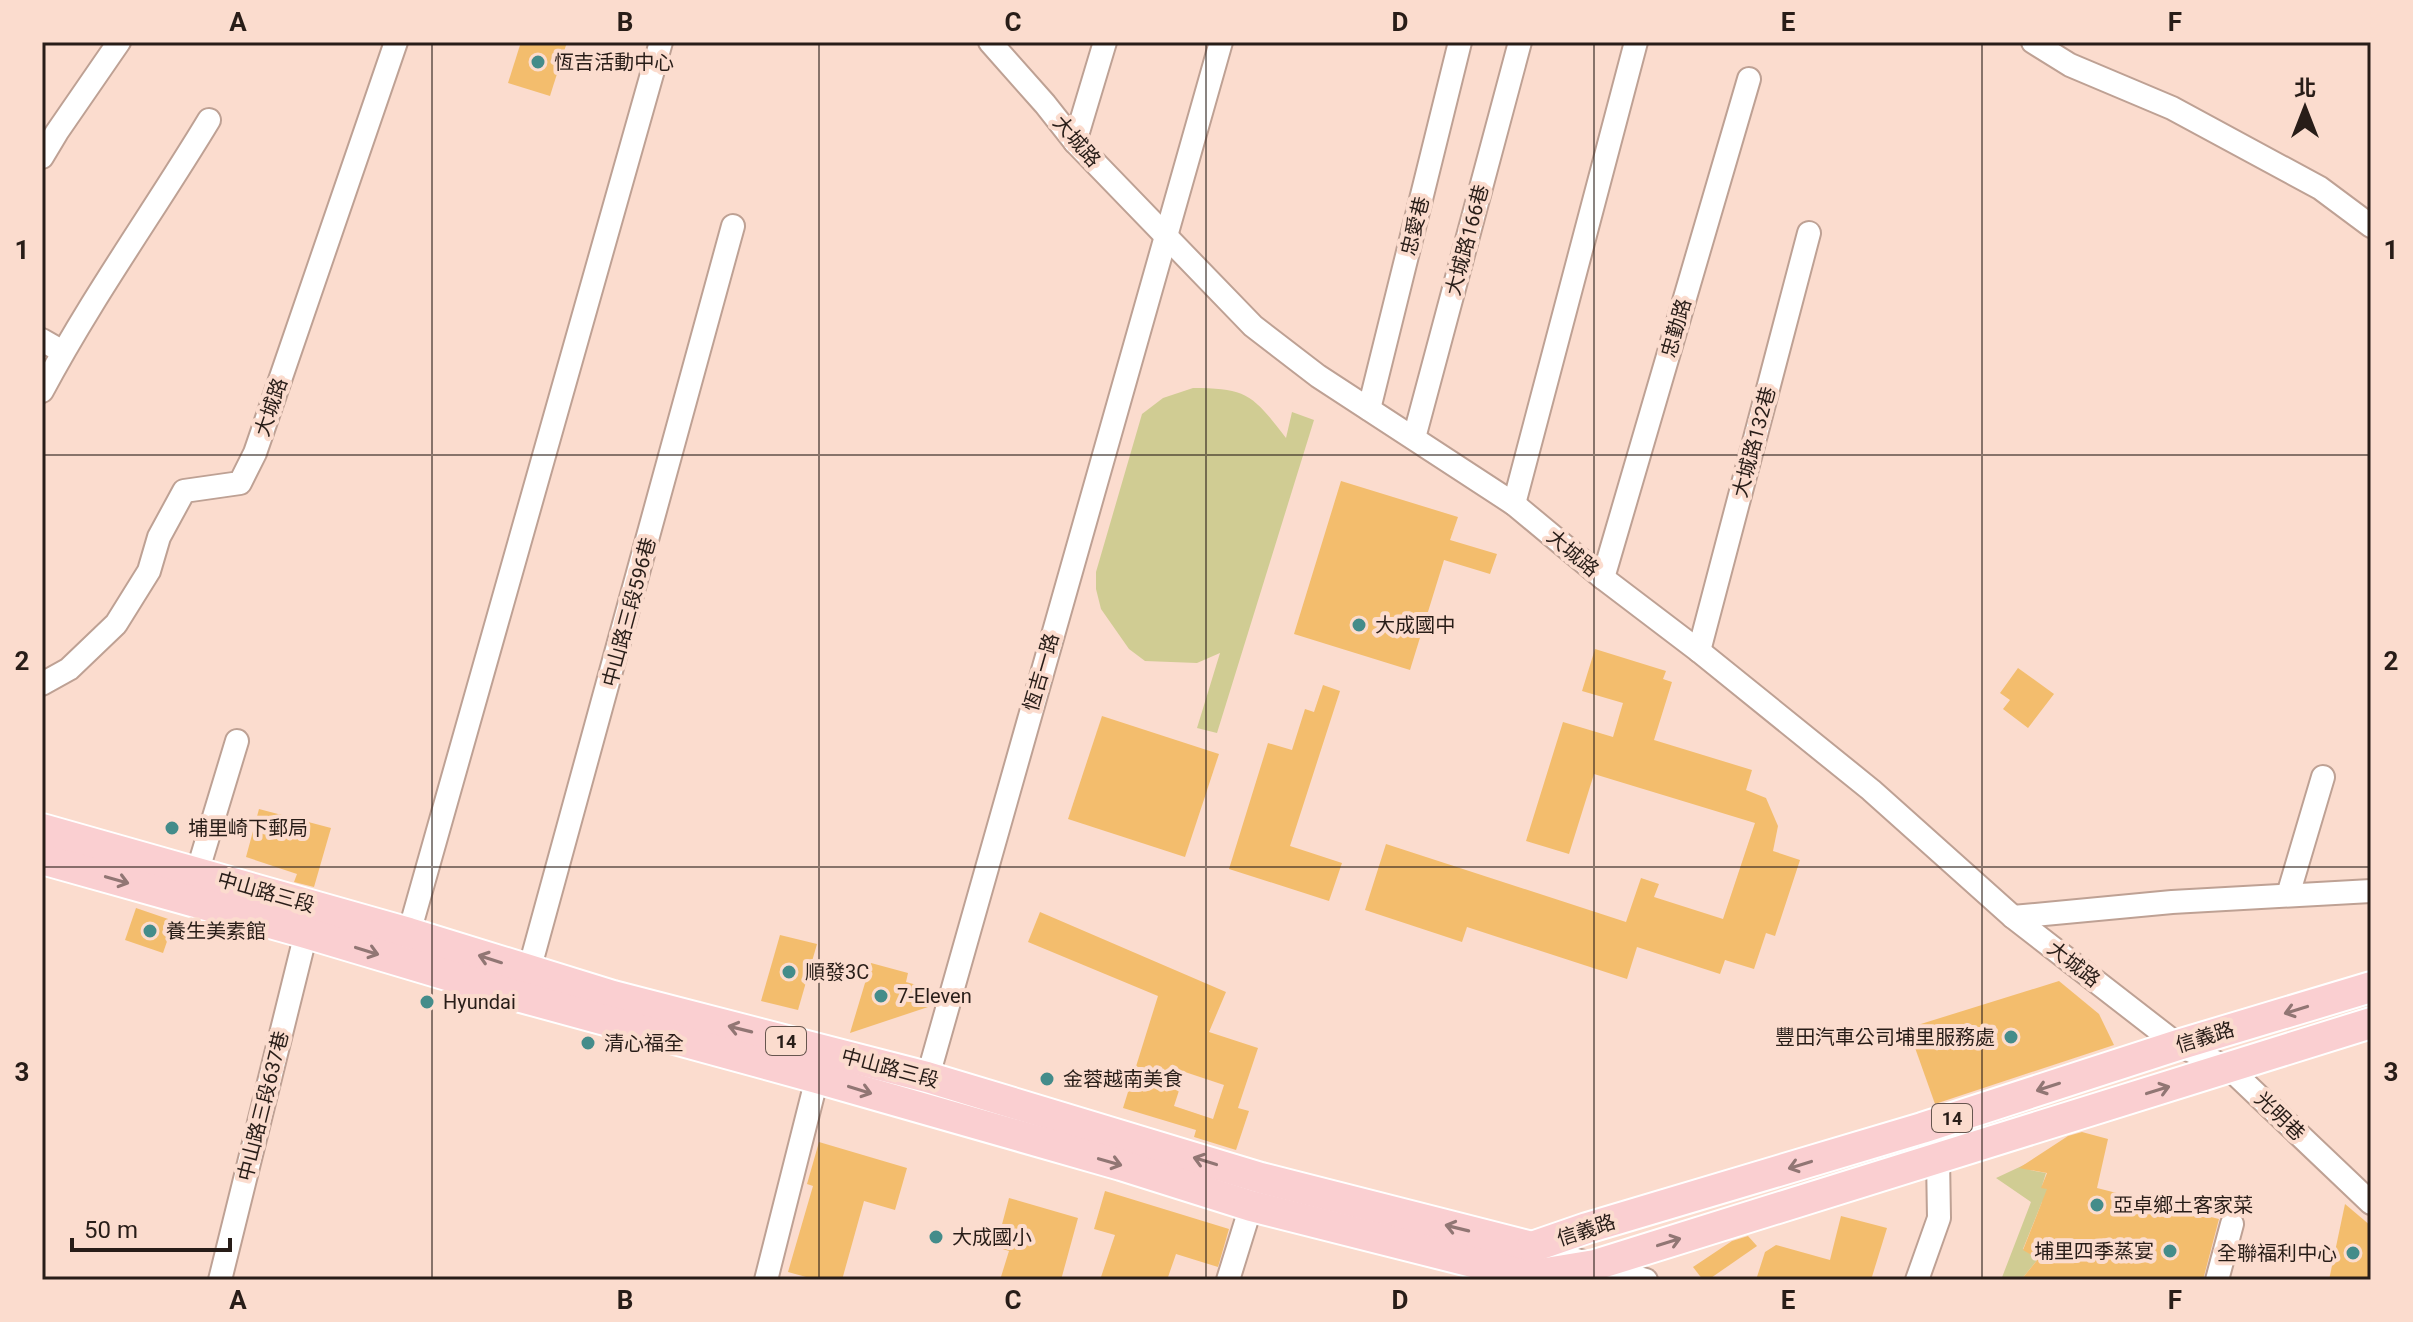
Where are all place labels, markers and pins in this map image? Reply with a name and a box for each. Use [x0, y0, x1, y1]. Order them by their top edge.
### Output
place label: 恆吉活動中心 [554, 50, 674, 74]
marker: 恆吉活動中心 [529, 53, 547, 71]
place label: 大成國中 [1375, 613, 1455, 637]
marker: 大成國中 [1350, 616, 1368, 634]
place label: 埔里崎下郵局 [188, 816, 308, 840]
marker: 埔里崎下郵局 [163, 819, 181, 837]
place label: 養生美素館 [166, 919, 266, 943]
marker: 養生美素館 [141, 922, 159, 940]
place label: 順發3C [805, 960, 869, 984]
marker: 順發3C [780, 963, 798, 981]
place label: 7-Eleven [897, 984, 972, 1008]
marker: 7-Eleven [872, 987, 890, 1005]
place label: Hyundai [443, 990, 516, 1014]
marker: Hyundai [418, 993, 436, 1011]
place label: 豐田汽車公司埔里服務處 [1775, 1025, 1995, 1049]
marker: 豐田汽車公司埔里服務處 [2002, 1028, 2020, 1046]
place label: 清心福全 [604, 1031, 684, 1055]
marker: 清心福全 [579, 1034, 597, 1052]
place label: 金蓉越南美食 [1063, 1067, 1183, 1091]
marker: 金蓉越南美食 [1038, 1070, 1056, 1088]
place label: 亞卓鄉土客家菜 [2113, 1193, 2253, 1217]
marker: 亞卓鄉土客家菜 [2088, 1196, 2106, 1214]
place label: 大成國小 [952, 1225, 1032, 1249]
marker: 大成國小 [927, 1228, 945, 1246]
place label: 埔里四季蒸宴 [2034, 1239, 2154, 1263]
place label: 全聯福利中心 [2217, 1241, 2337, 1265]
marker: 埔里四季蒸宴 [2161, 1242, 2179, 1260]
marker: 全聯福利中心 [2344, 1244, 2362, 1262]

